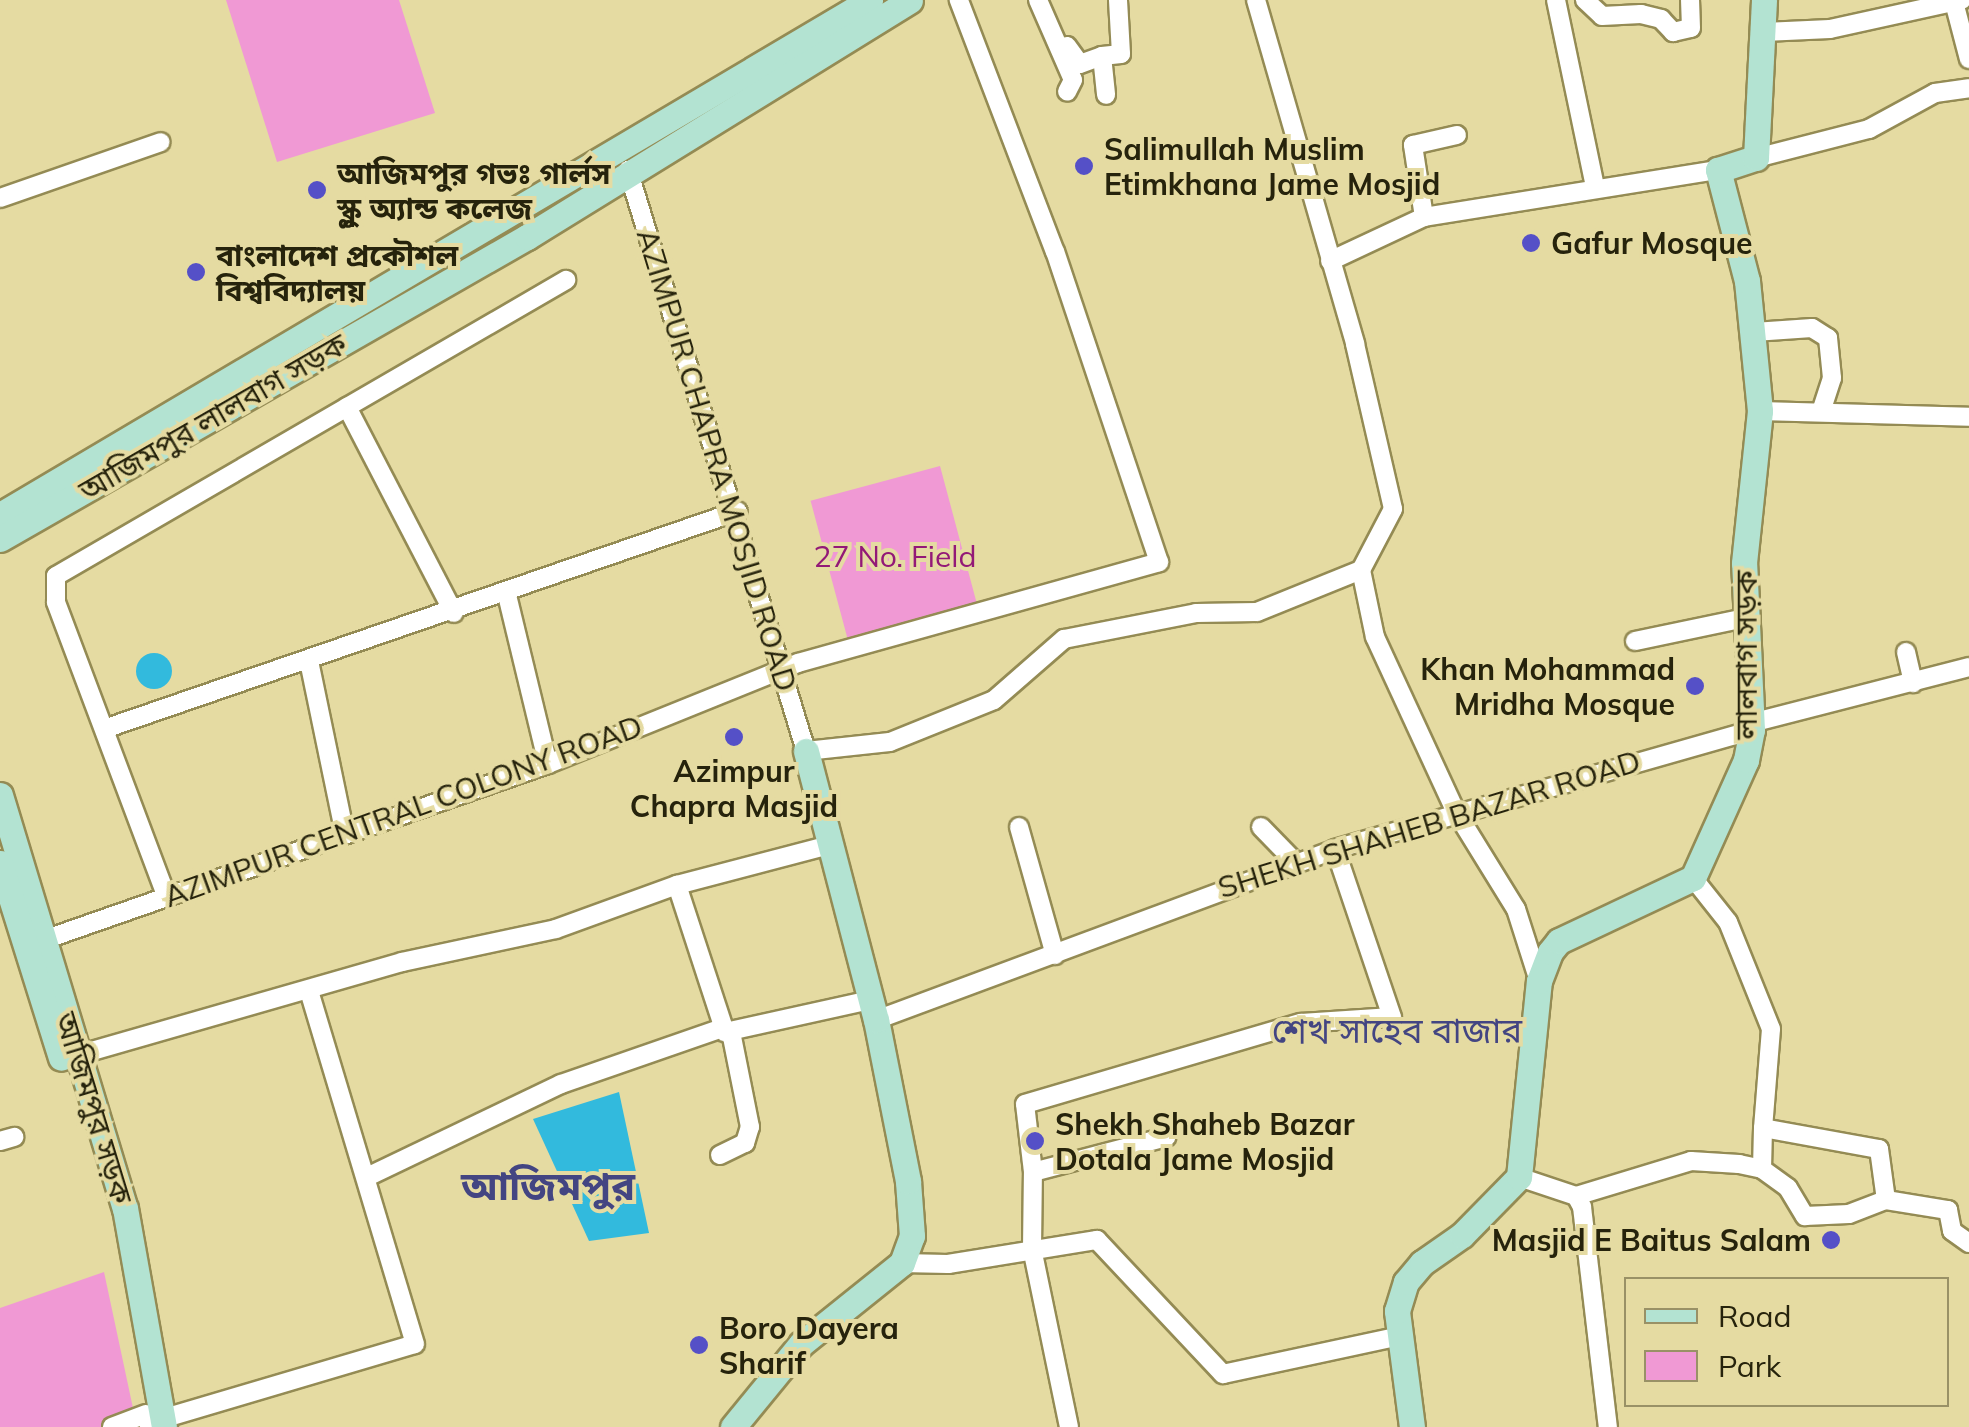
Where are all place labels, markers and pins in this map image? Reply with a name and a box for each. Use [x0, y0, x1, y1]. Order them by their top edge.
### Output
place label: Salimullah Muslim Etimkhana Jame Mosjid [1104, 131, 1440, 202]
place label: আজিমপুর গভঃ গার্লস স্কুল অ্যান্ড কলেজ [337, 155, 610, 226]
marker: Salimullah Muslim Etimkhana Jame Mosjid [1073, 155, 1095, 177]
marker: আজিমপুর গভঃ গার্লস স্কুল অ্যান্ড কলেজ [306, 179, 328, 201]
place label: Gafur Mosque [1551, 225, 1753, 261]
marker: Gafur Mosque [1520, 232, 1542, 254]
place label: বাংলাদেশ প্রকৌশল বিশ্ববিদ্যালয় [216, 237, 458, 308]
marker: বাংলাদেশ প্রকৌশল বিশ্ববিদ্যালয় [185, 261, 207, 283]
place label: Khan Mohammad Mridha Mosque [1420, 651, 1675, 722]
marker: Khan Mohammad Mridha Mosque [1684, 675, 1706, 697]
marker: Azimpur Chapra Masjid [723, 726, 745, 748]
place label: Azimpur Chapra Masjid [630, 753, 838, 824]
place label: Shekh Shaheb Bazar Dotala Jame Mosjid [1055, 1106, 1354, 1176]
marker: Shekh Shaheb Bazar Dotala Jame Mosjid [1024, 1130, 1046, 1152]
place label: Masjid E Baitus Salam [1492, 1222, 1811, 1258]
marker: Masjid E Baitus Salam [1820, 1229, 1842, 1251]
place label: Boro Dayera Sharif [719, 1310, 899, 1380]
marker: Boro Dayera Sharif [688, 1334, 710, 1356]

